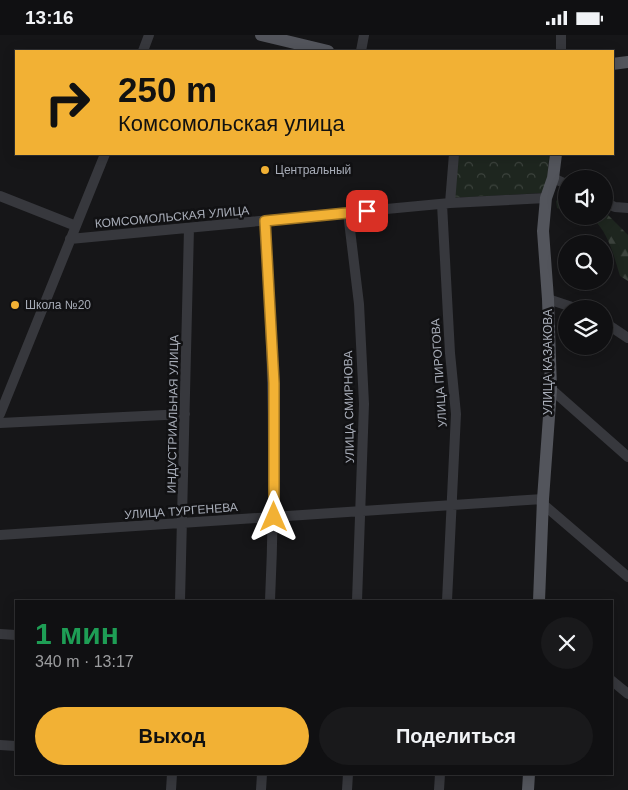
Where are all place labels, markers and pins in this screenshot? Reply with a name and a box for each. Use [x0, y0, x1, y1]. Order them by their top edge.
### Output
place label: Центральный [275, 163, 351, 177]
marker: Центральный [259, 164, 271, 176]
pin [346, 190, 388, 232]
place label: Школа №20 [25, 298, 91, 312]
marker: Школа №20 [9, 299, 21, 311]

